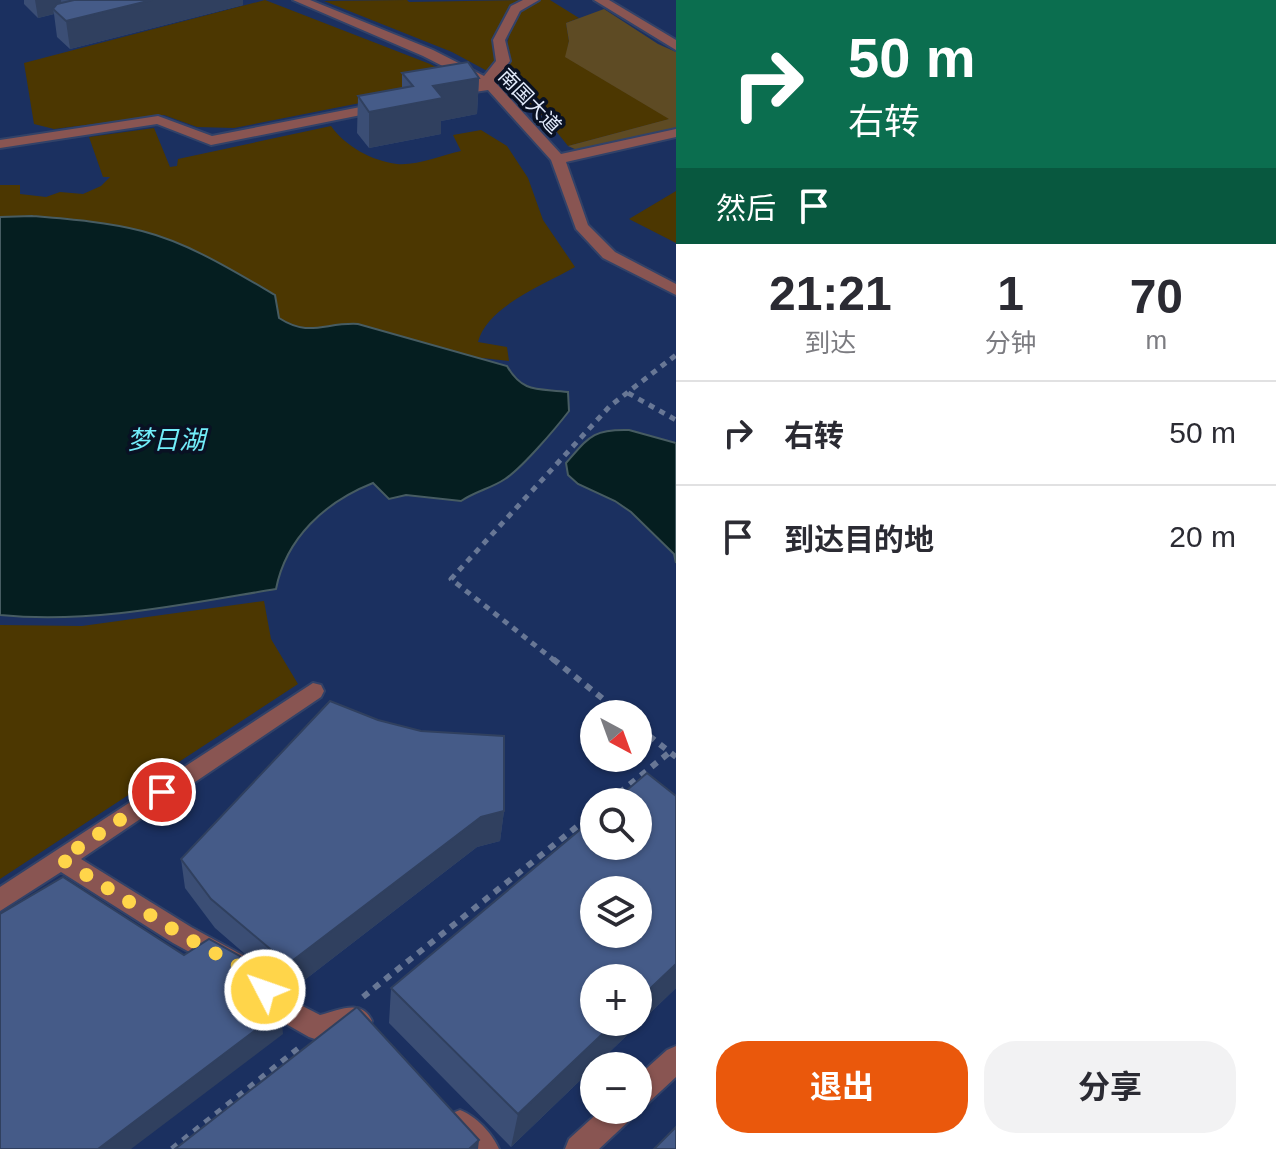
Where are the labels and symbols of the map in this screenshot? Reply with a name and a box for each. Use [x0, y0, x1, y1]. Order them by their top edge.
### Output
street label: 南国大道 [494, 65, 566, 137]
water label: 梦日湖 [127, 425, 209, 455]
north arrow [580, 700, 652, 772]
pin [128, 758, 196, 826]
position arrow [223, 948, 307, 1032]

